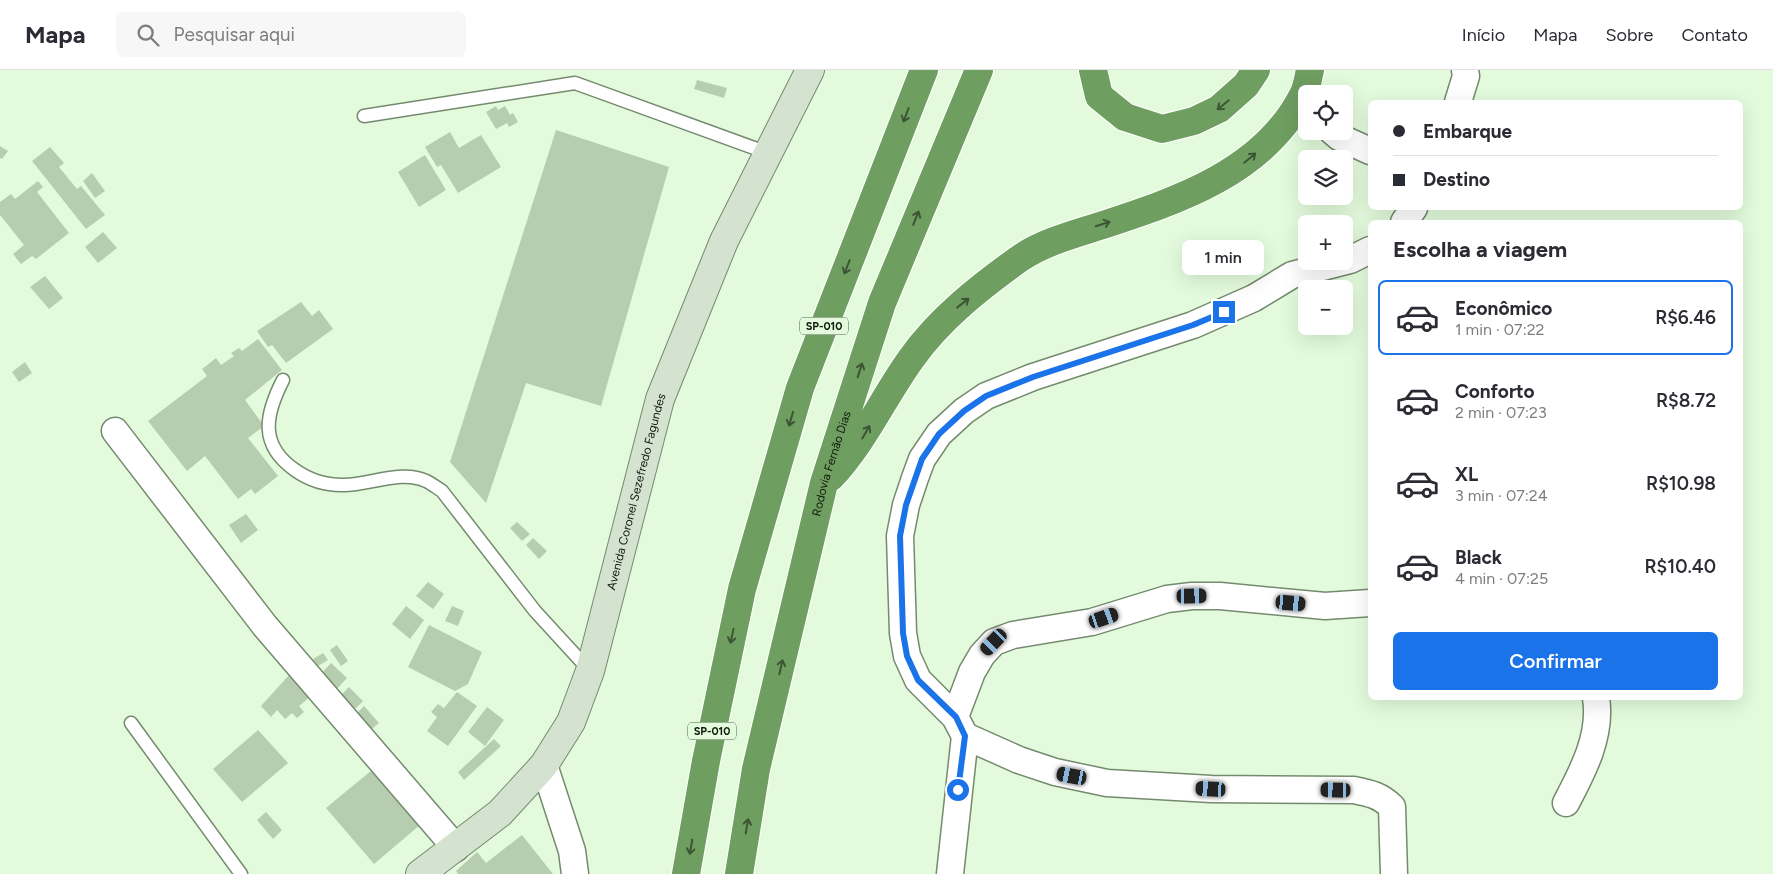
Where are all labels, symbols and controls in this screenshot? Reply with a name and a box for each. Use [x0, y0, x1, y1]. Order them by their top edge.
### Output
search box [116, 12, 466, 57]
text: Mapa [25, 20, 86, 49]
icon: search [134, 21, 162, 49]
text: Pesquisar aqui [174, 23, 295, 46]
text: Início [1462, 24, 1505, 46]
text: Mapa [1533, 24, 1577, 46]
text: Sobre [1605, 24, 1653, 46]
text: Contato [1681, 24, 1748, 46]
map controls [1298, 85, 1353, 335]
button: locate [1298, 85, 1353, 140]
one-way arrow [1217, 99, 1230, 110]
one-way arrow [901, 108, 910, 123]
text: Embarque [1423, 120, 1512, 143]
button: layers [1298, 150, 1353, 205]
one-way arrow [1243, 152, 1256, 163]
text: Destino [1423, 168, 1490, 191]
one-way arrow [913, 210, 922, 225]
button: + [1298, 215, 1353, 270]
one-way arrow [1095, 219, 1111, 229]
text: Escolha a viagem [1393, 236, 1567, 263]
callout: 1 min [1183, 240, 1265, 274]
text: 1 min [1204, 248, 1242, 267]
one-way arrow [842, 259, 852, 274]
button: − [1298, 280, 1353, 335]
icon: car [1395, 295, 1440, 340]
one-way arrow [956, 297, 969, 308]
text: Econômico [1455, 297, 1552, 320]
route end [1213, 301, 1235, 323]
text: R$6.46 [1655, 306, 1716, 329]
road number: SP-010 [800, 318, 848, 334]
text: 1 min · 07:22 [1455, 320, 1545, 339]
one-way arrow [856, 362, 866, 378]
icon: car [1395, 378, 1440, 423]
text: Conforto [1455, 380, 1535, 403]
text: R$8.72 [1656, 389, 1716, 412]
street label: Avenida Coronel Sezefredo Fagundes [604, 391, 669, 592]
text: 2 min · 07:23 [1455, 403, 1547, 422]
street label: Rodovia Fernão Dias [809, 409, 854, 518]
one-way arrow [786, 411, 796, 427]
one-way arrow [861, 425, 871, 439]
icon: car [1395, 461, 1440, 506]
text: XL [1455, 463, 1478, 486]
text: R$10.98 [1646, 472, 1716, 495]
text: 3 min · 07:24 [1455, 486, 1548, 505]
icon: car [1395, 544, 1440, 589]
text: Black [1455, 546, 1502, 569]
text: R$10.40 [1644, 555, 1716, 578]
text: 4 min · 07:25 [1455, 569, 1548, 588]
car [1176, 588, 1207, 604]
car [1275, 594, 1306, 612]
car [1087, 606, 1120, 630]
car [978, 626, 1009, 658]
one-way arrow [727, 628, 736, 644]
button: Confirmar [1393, 632, 1718, 690]
one-way arrow [777, 660, 786, 676]
road number: SP-010 [688, 722, 736, 739]
car [1055, 766, 1088, 786]
route start [947, 779, 969, 801]
car [1195, 781, 1226, 797]
car [1320, 782, 1351, 798]
one-way arrow [742, 818, 752, 834]
one-way arrow [685, 839, 695, 855]

